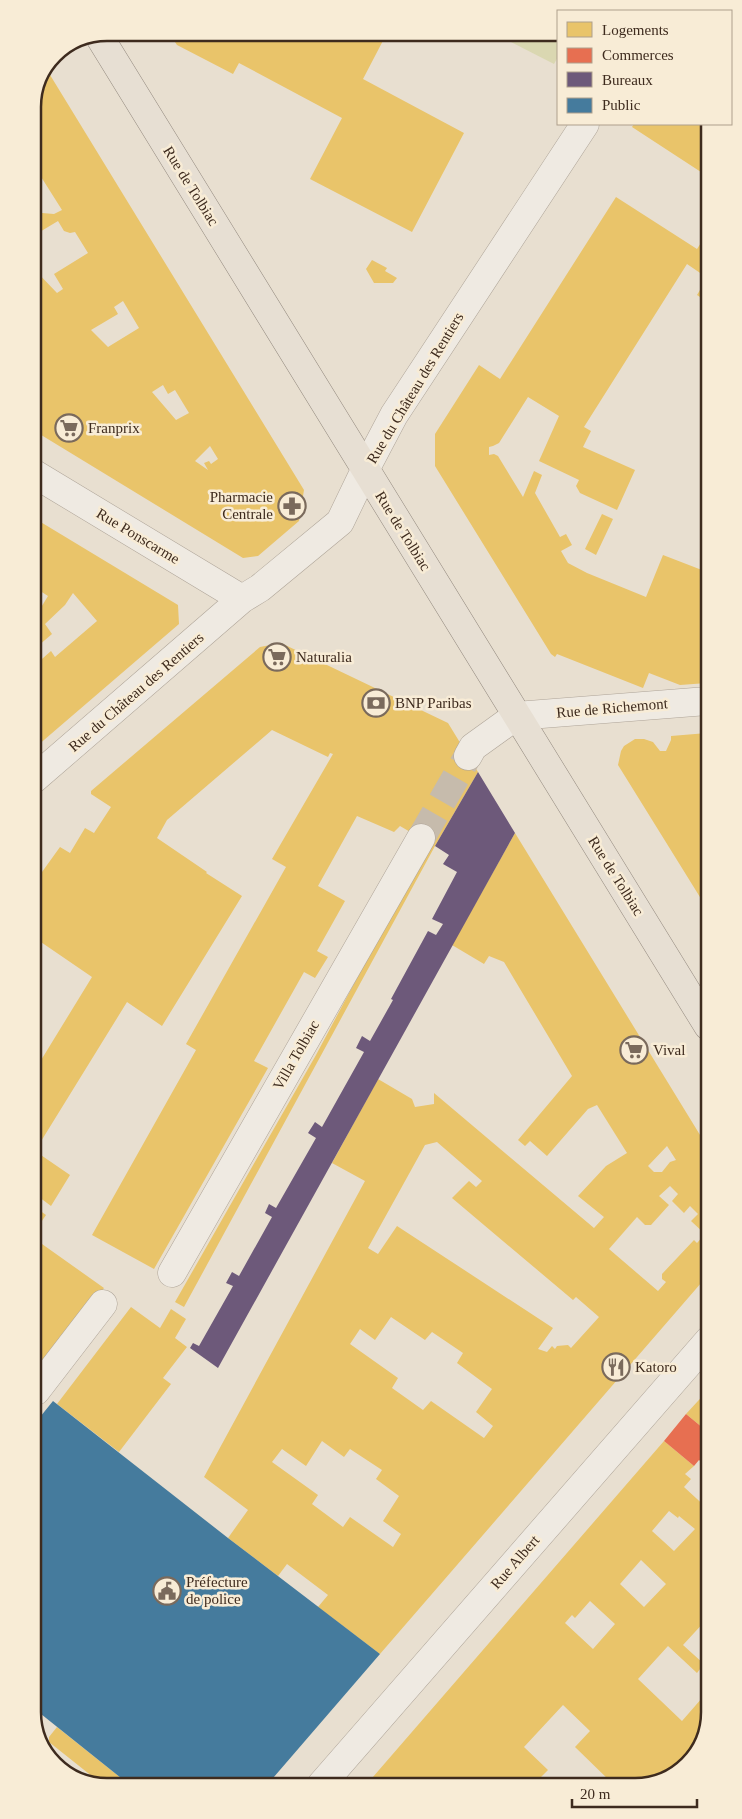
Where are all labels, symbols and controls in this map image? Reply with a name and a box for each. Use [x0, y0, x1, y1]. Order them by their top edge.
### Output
legend [557, 10, 732, 125]
text: Logements [602, 22, 669, 38]
text: Commerces [602, 47, 674, 63]
text: Bureaux [602, 72, 653, 88]
text: Public [602, 97, 641, 113]
street label: Rue de Tolbiac [160, 143, 222, 229]
street label: Rue du Château des Rentiers [364, 309, 467, 466]
supermarket icon: Franprix [54, 413, 84, 443]
place label: Franprix [88, 420, 140, 436]
street label: Rue de Tolbiac [372, 488, 434, 574]
place label: Pharmacie Centrale [210, 489, 273, 522]
pharmacy icon: Pharmacie Centrale [277, 491, 307, 521]
street label: Rue Ponscarme [94, 505, 183, 567]
street label: Rue du Château des Rentiers [65, 629, 207, 755]
supermarket icon: Naturalia [262, 642, 292, 672]
place label: Naturalia [296, 649, 352, 665]
bank icon: BNP Paribas [361, 688, 391, 718]
place label: BNP Paribas [395, 695, 472, 711]
street label: Rue de Richemont [556, 695, 669, 721]
street label: Rue de Tolbiac [585, 833, 647, 919]
street label: Villa Tolbiac [270, 1017, 322, 1092]
supermarket icon: Vival [619, 1035, 649, 1065]
place label: Vival [653, 1042, 685, 1058]
restaurant icon: Katoro [601, 1352, 631, 1382]
place label: Katoro [635, 1359, 677, 1375]
street label: Rue Albert [488, 1531, 543, 1592]
place label: Préfecture de police [186, 1574, 248, 1607]
public building icon: Préfecture de police [152, 1576, 182, 1606]
scale bar [572, 1776, 697, 1808]
text: 20 m [580, 1786, 611, 1802]

